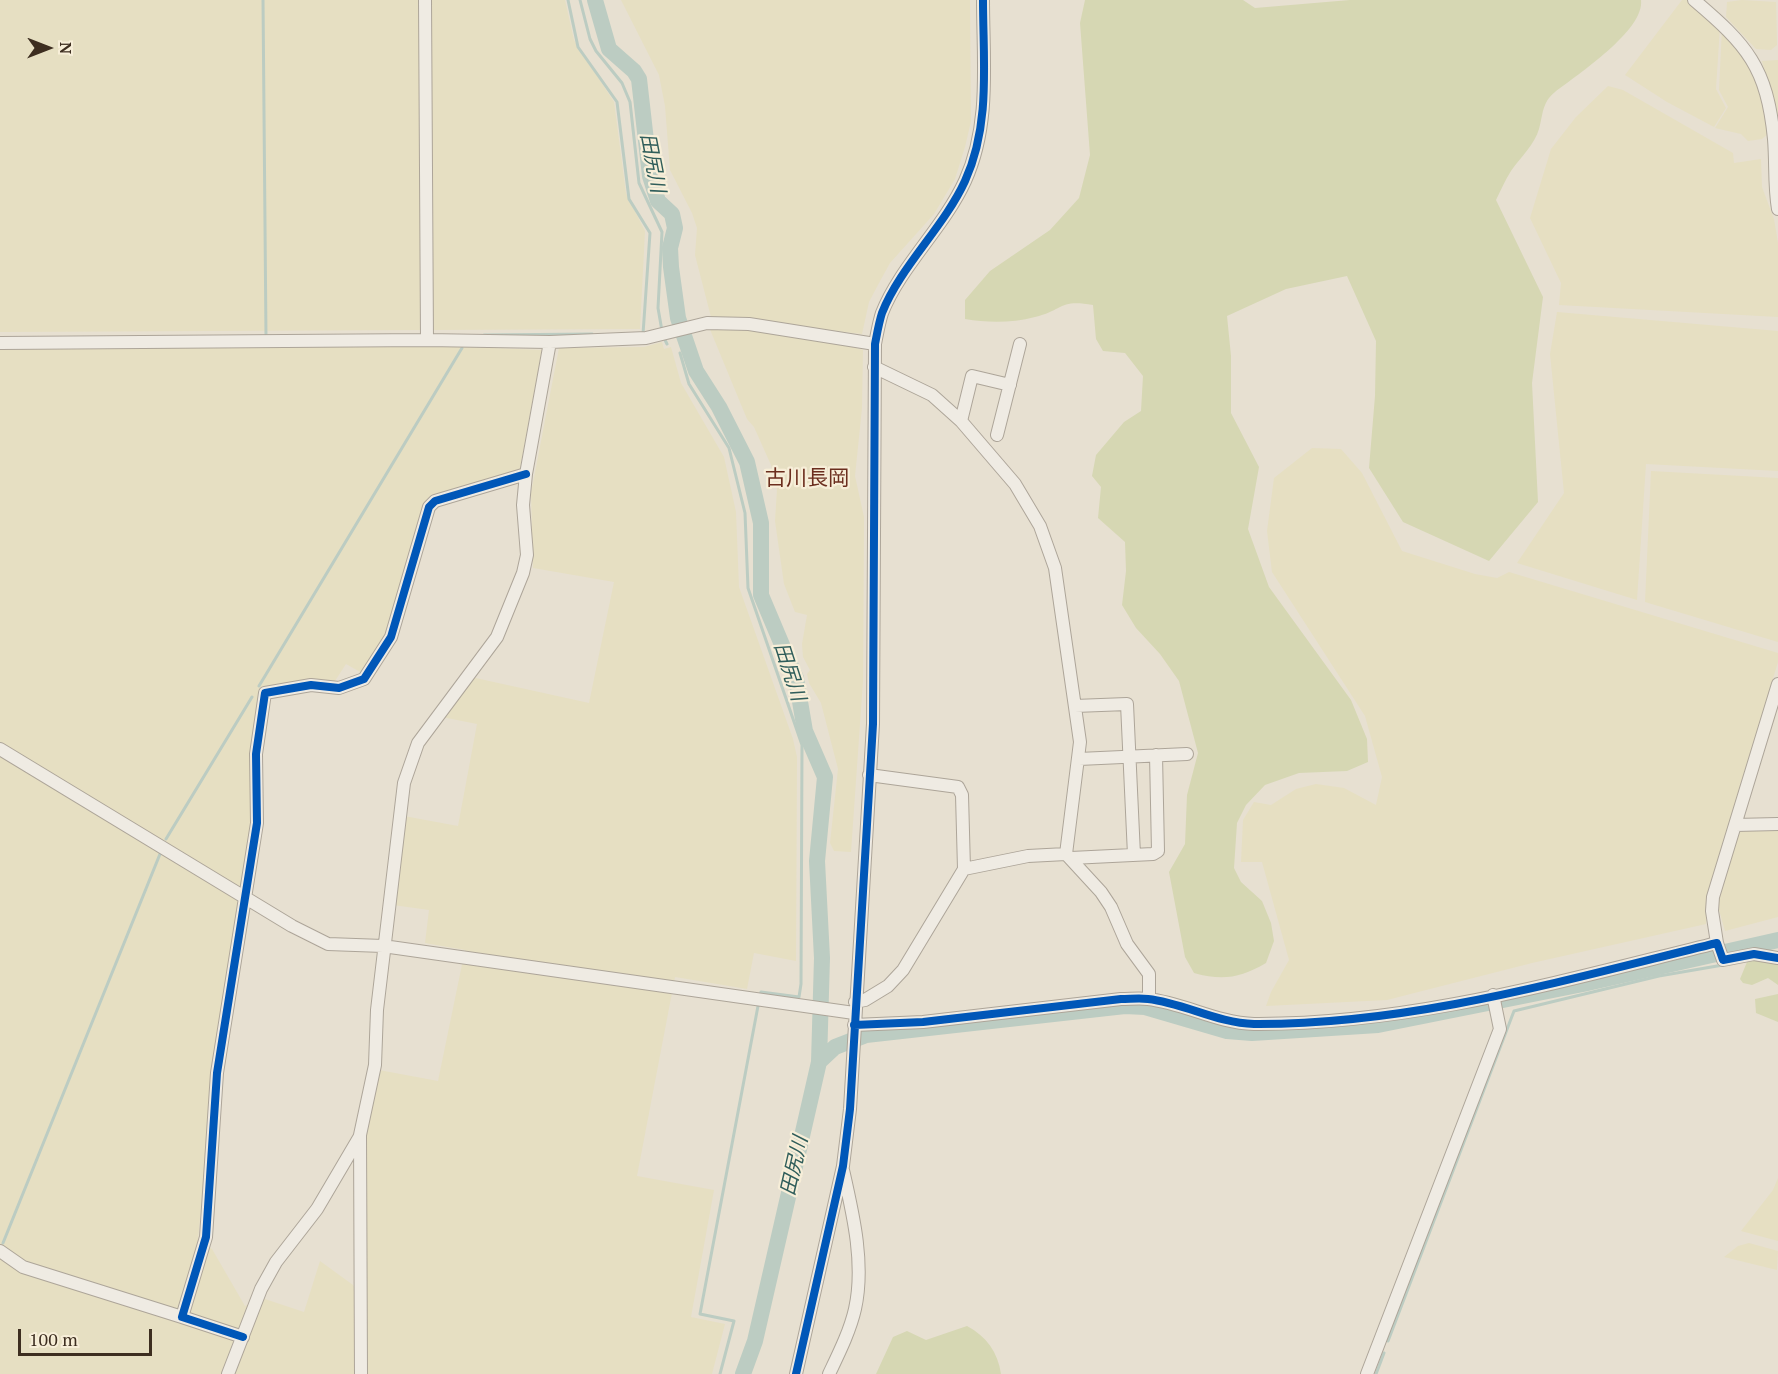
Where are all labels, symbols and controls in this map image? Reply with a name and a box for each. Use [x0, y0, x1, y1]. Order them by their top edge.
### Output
north arrow [18, 18, 78, 78]
text: N [55, 42, 77, 54]
water label: 田尻川 [634, 131, 670, 195]
district label: 古川長岡 [765, 466, 849, 492]
water label: 田尻川 [768, 640, 810, 704]
water label: 田尻川 [777, 1134, 813, 1198]
scale bar [21, 1317, 154, 1355]
text: 100 m [29, 1327, 78, 1351]

